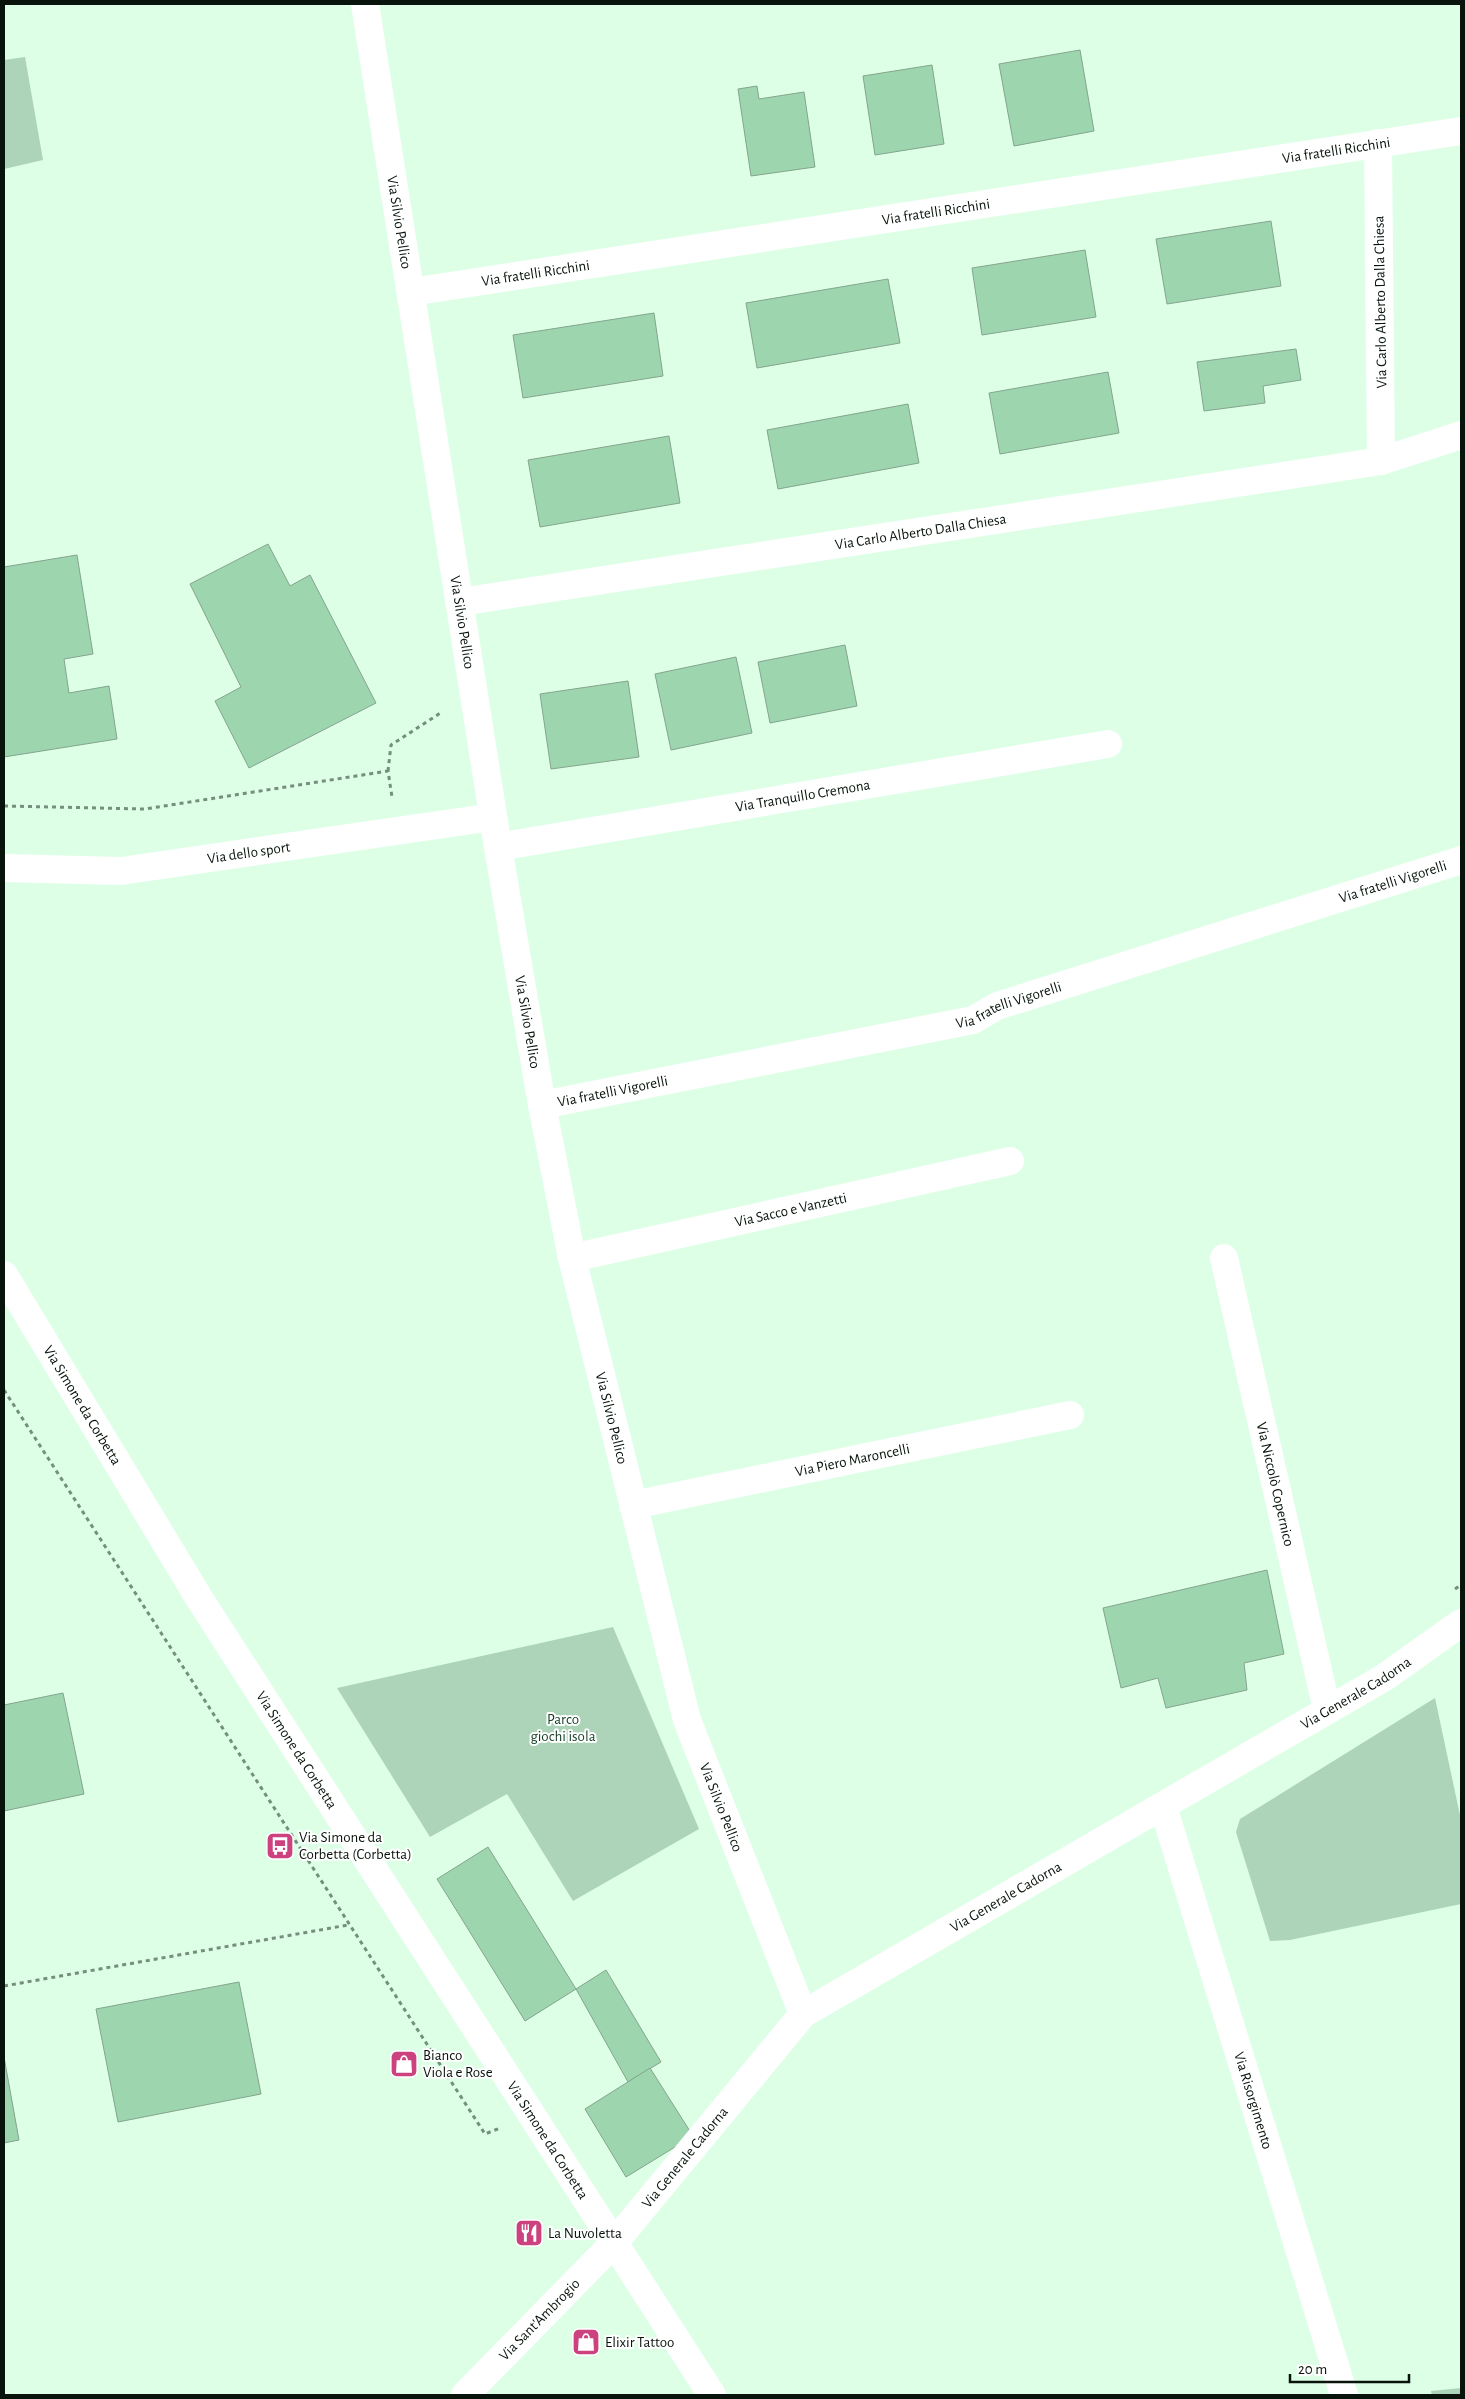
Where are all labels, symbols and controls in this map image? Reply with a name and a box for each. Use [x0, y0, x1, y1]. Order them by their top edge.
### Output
street label: Via fratelli Ricchini [1281, 135, 1391, 166]
street label: Via Silvio Pellico [384, 175, 414, 270]
street label: Via fratelli Ricchini [881, 196, 991, 228]
street label: Via Carlo Alberto Dalla Chiesa [1371, 215, 1390, 389]
street label: Via fratelli Ricchini [481, 258, 591, 289]
street label: Via Carlo Alberto Dalla Chiesa [834, 511, 1007, 552]
street label: Via Silvio Pellico [447, 575, 477, 670]
street label: Via Tranquillo Cremona [734, 777, 871, 815]
street label: Via dello sport [206, 840, 291, 866]
street label: Via fratelli Vigorelli [1337, 858, 1449, 906]
street label: Via Silvio Pellico [512, 974, 543, 1070]
street label: Via fratelli Vigorelli [955, 979, 1063, 1031]
street label: Via fratelli Vigorelli [556, 1073, 669, 1110]
street label: Via Sacco e Vanzetti [733, 1190, 848, 1230]
street label: Via Simone da Corbetta [40, 1343, 124, 1468]
street label: Via Silvio Pellico [593, 1371, 630, 1466]
street label: Via Niccolò Copernico [1254, 1421, 1296, 1548]
street label: Via Piero Maroncelli [794, 1441, 911, 1479]
street label: Via Generale Cadorna [1298, 1654, 1414, 1732]
street label: Via Simone da Corbetta [253, 1689, 340, 1812]
park label: Parco giochi isola [530, 1712, 596, 1744]
street label: Via Silvio Pellico [697, 1761, 745, 1854]
place label: Via Simone da Corbetta (Corbetta) [299, 1830, 412, 1862]
bus stop icon: Via Simone da Corbetta (Corbetta) [265, 1831, 295, 1861]
street label: Via Generale Cadorna [948, 1859, 1064, 1935]
place label: Bianco Viola e Rose [423, 2048, 493, 2080]
shop icon: Bianco Viola e Rose [389, 2049, 419, 2079]
street label: Via Risorgimento [1231, 2050, 1275, 2151]
street label: Via Simone da Corbetta [504, 2079, 591, 2202]
street label: Via Generale Cadorna [639, 2104, 731, 2211]
restaurant icon: La Nuvoletta [514, 2218, 544, 2248]
place label: La Nuvoletta [548, 2226, 622, 2241]
street label: Via Sant'Ambrogio [496, 2276, 583, 2364]
shop icon: Elixir Tattoo [571, 2327, 601, 2357]
place label: Elixir Tattoo [605, 2335, 674, 2350]
scale bar [1290, 2352, 1409, 2384]
text: 20 m [1298, 2362, 1327, 2377]

